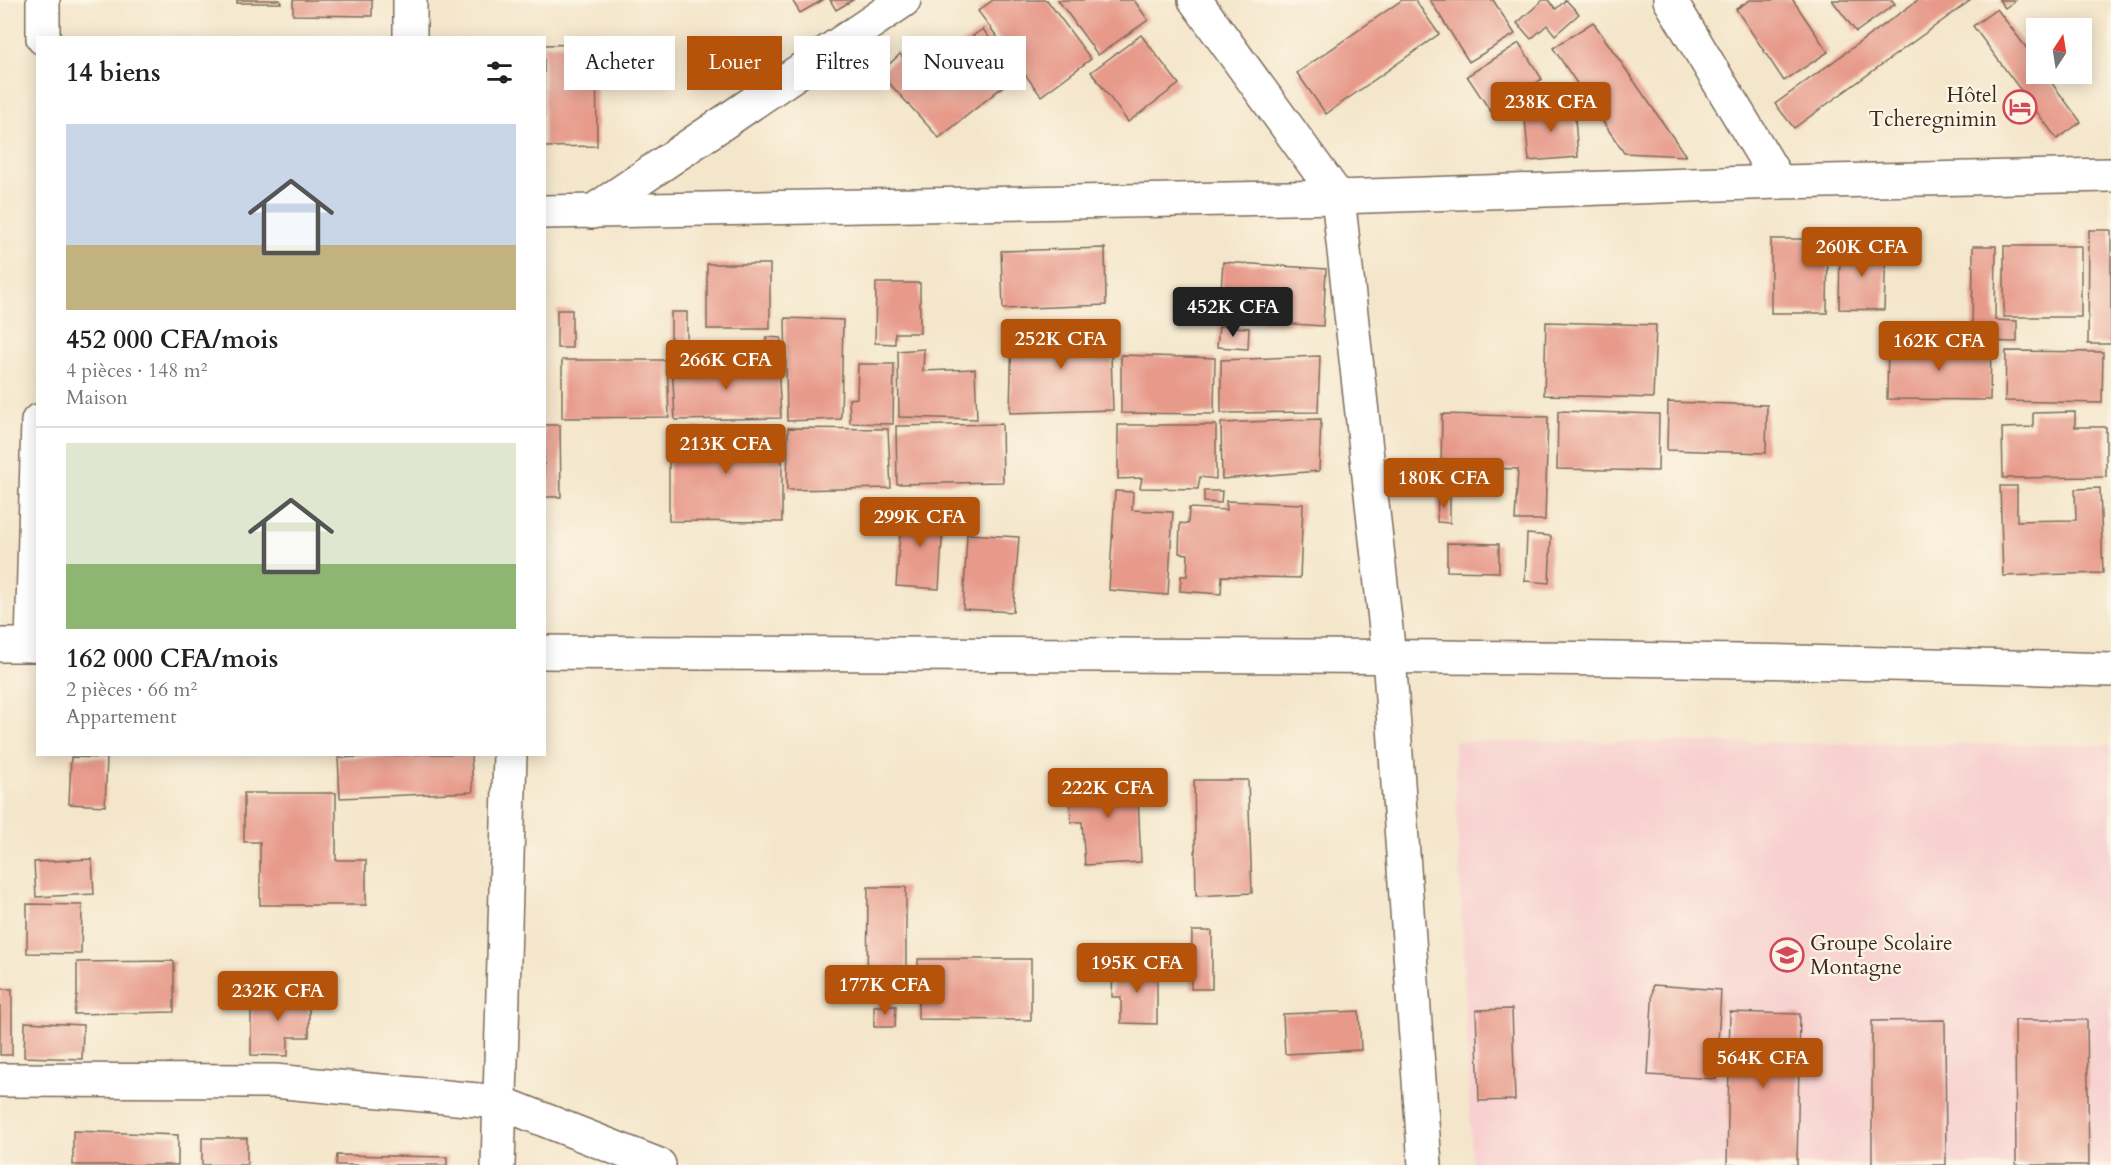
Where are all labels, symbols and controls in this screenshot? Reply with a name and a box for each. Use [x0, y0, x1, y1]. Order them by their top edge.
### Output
north arrow [2026, 18, 2092, 84]
map controls [2026, 18, 2092, 84]
chip: Acheter [564, 36, 675, 90]
chip: Louer [687, 36, 782, 90]
chip: Filtres [794, 36, 890, 90]
chip: Nouveau [902, 36, 1026, 90]
text: 14 biens [66, 55, 161, 90]
icon: filters [483, 56, 516, 89]
place label: Hôtel Tcheregnimin [1869, 81, 1997, 134]
pin: 238K CFA [1489, 82, 1613, 133]
text: 238K CFA [1505, 88, 1597, 115]
hotel icon: Hôtel Tcheregnimin [2002, 89, 2038, 125]
icon: home [237, 163, 345, 271]
pin: 260K CFA [1800, 227, 1924, 278]
text: 260K CFA [1816, 233, 1908, 260]
pin: 452K CFA [1171, 287, 1295, 338]
text: 452K CFA [1187, 293, 1279, 320]
pin: 252K CFA [999, 319, 1123, 370]
pin: 162K CFA [1877, 321, 2001, 372]
text: 452 000 CFA/mois [66, 322, 278, 357]
text: 252K CFA [1015, 325, 1107, 352]
text: 162K CFA [1893, 327, 1985, 354]
pin: 266K CFA [664, 340, 788, 391]
text: 266K CFA [680, 346, 772, 373]
text: 4 pièces · 148 m² [66, 357, 207, 384]
text: Maison [66, 384, 128, 411]
pin: 213K CFA [664, 424, 788, 475]
text: 213K CFA [680, 430, 772, 457]
pin: 180K CFA [1382, 458, 1506, 509]
text: 180K CFA [1398, 464, 1490, 491]
icon: home [237, 482, 345, 590]
pin: 299K CFA [858, 497, 982, 548]
text: 299K CFA [874, 503, 966, 530]
text: 162 000 CFA/mois [66, 641, 278, 676]
text: 2 pièces · 66 m² [66, 676, 197, 703]
text: Appartement [66, 703, 177, 730]
pin: 222K CFA [1046, 768, 1170, 819]
text: 222K CFA [1062, 774, 1154, 801]
place label: Groupe Scolaire Montagne [1810, 929, 1952, 982]
school or university icon: Groupe Scolaire Montagne [1769, 937, 1805, 973]
pin: 195K CFA [1075, 943, 1199, 994]
text: 195K CFA [1091, 949, 1183, 976]
pin: 177K CFA [823, 965, 947, 1016]
pin: 232K CFA [216, 971, 340, 1022]
text: 177K CFA [839, 971, 931, 998]
text: 232K CFA [232, 977, 324, 1004]
pin: 564K CFA [1701, 1038, 1825, 1089]
text: 564K CFA [1717, 1044, 1809, 1071]

